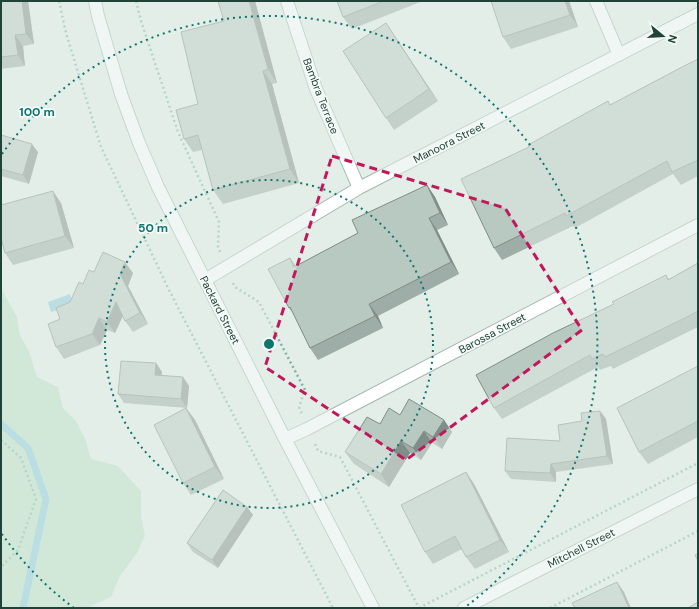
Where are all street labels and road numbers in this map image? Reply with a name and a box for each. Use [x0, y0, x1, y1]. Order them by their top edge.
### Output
street label: Bambra Terrace [300, 56, 342, 136]
street label: Manoora Street [411, 118, 487, 166]
street label: Packard Street [197, 274, 243, 346]
street label: Barossa Street [456, 309, 528, 357]
street label: Mitchell Street [545, 525, 617, 571]

